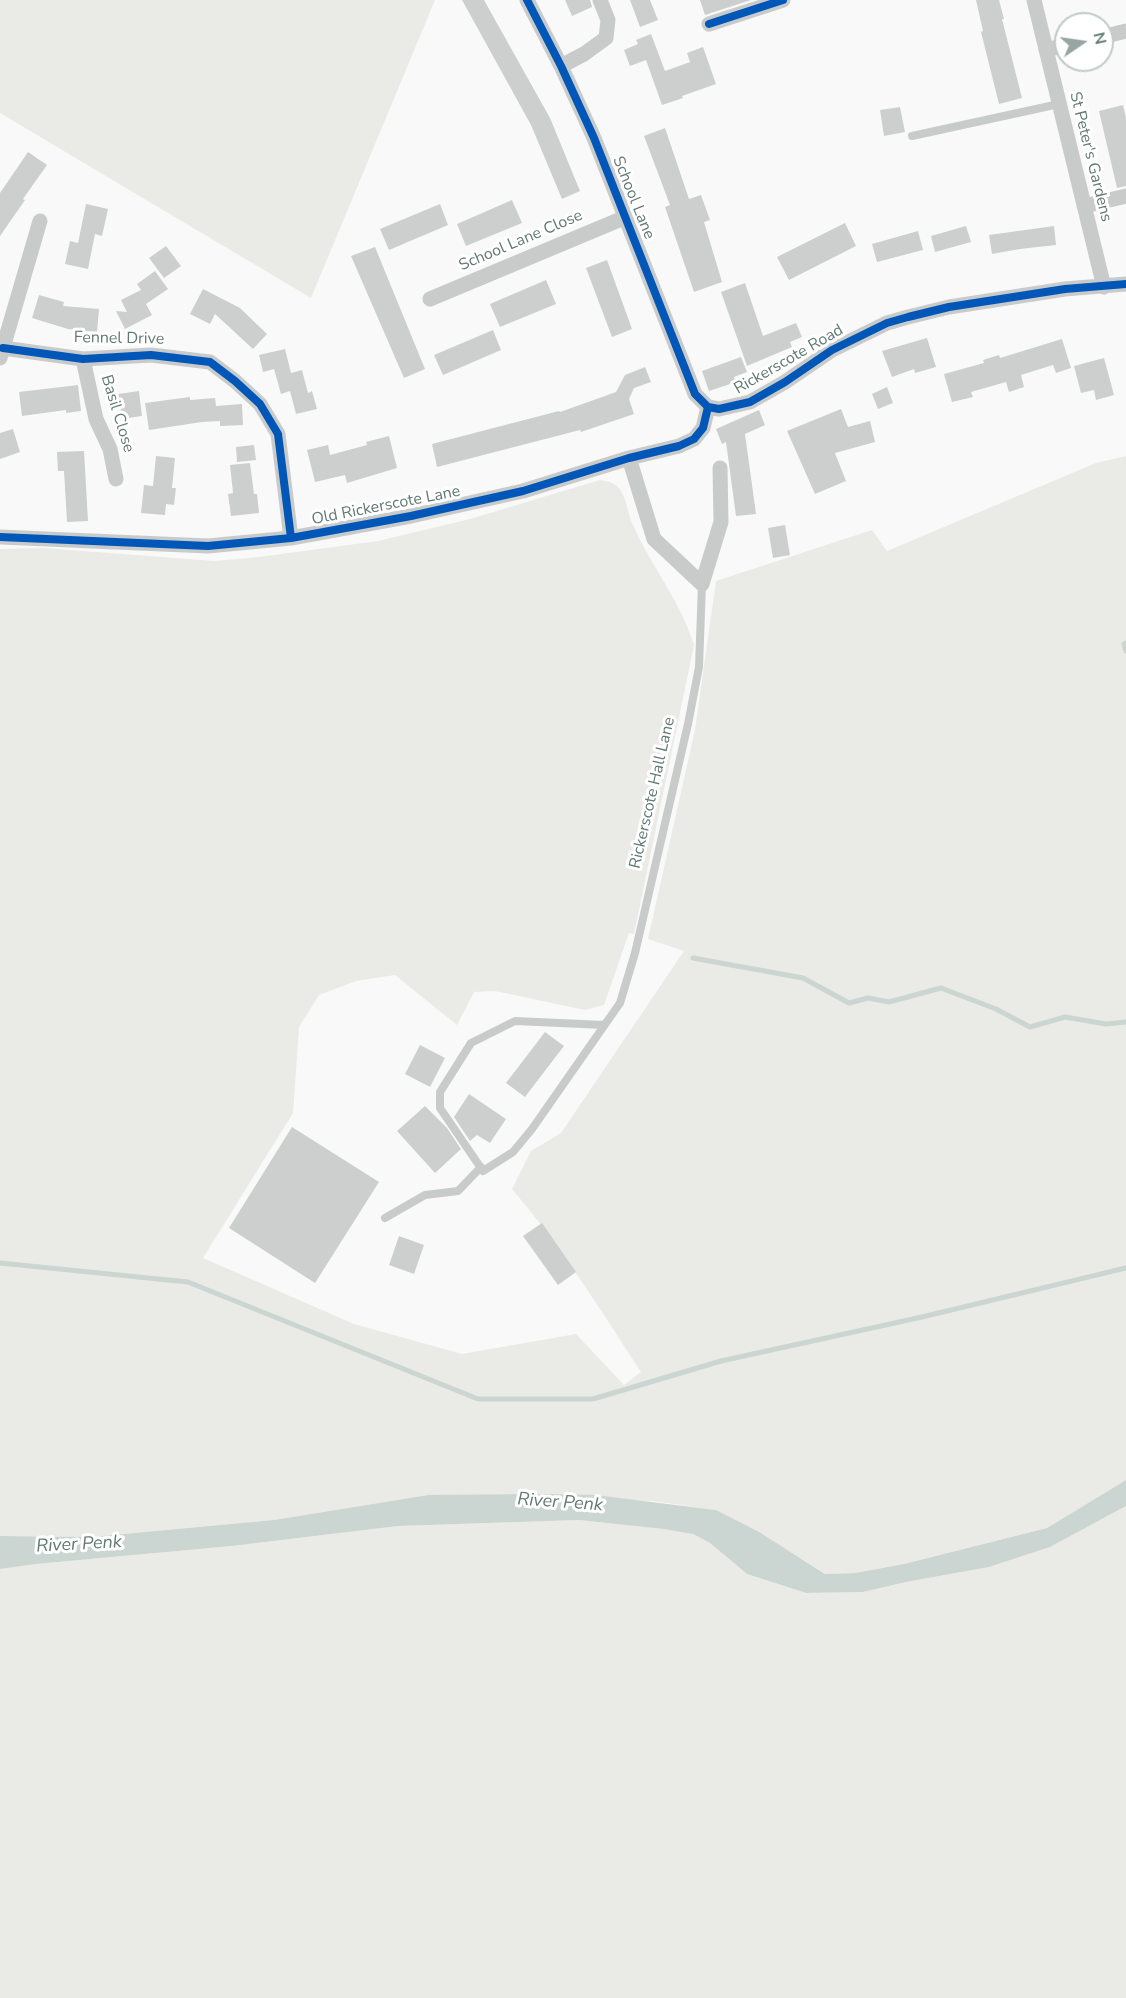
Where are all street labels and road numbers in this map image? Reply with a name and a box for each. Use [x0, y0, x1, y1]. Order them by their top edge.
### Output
street label: St Peter's Gardens [1065, 90, 1115, 224]
street label: School Lane [608, 154, 658, 242]
street label: School Lane Close [456, 206, 586, 276]
street label: Rickerscote Road [731, 321, 847, 399]
street label: Fennel Drive [74, 329, 164, 349]
street label: Basil Close [96, 373, 138, 455]
street label: Old Rickerscote Lane [310, 482, 462, 530]
street label: Rickerscote Hall Lane [626, 715, 680, 871]

